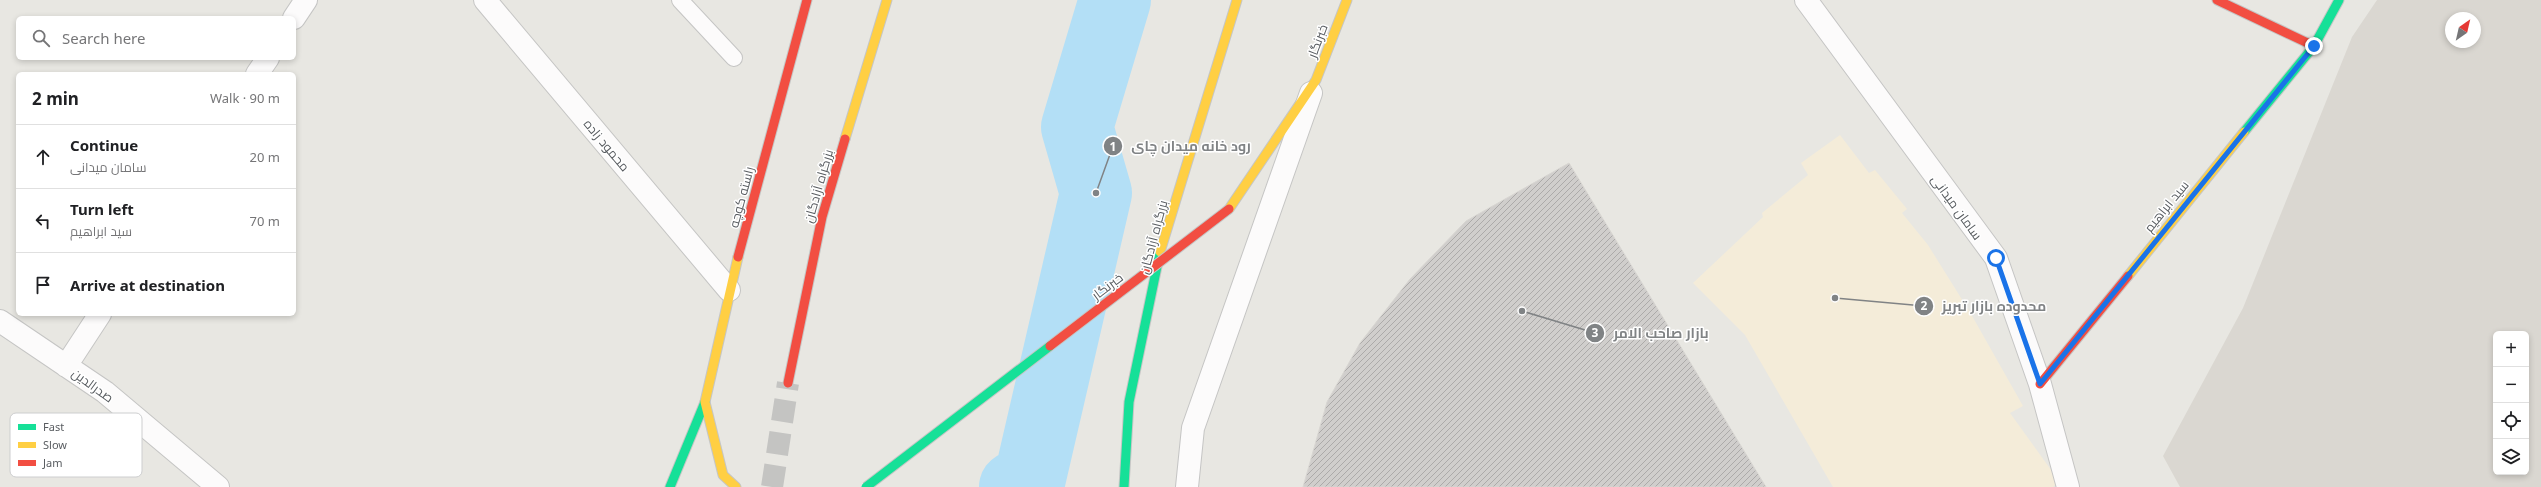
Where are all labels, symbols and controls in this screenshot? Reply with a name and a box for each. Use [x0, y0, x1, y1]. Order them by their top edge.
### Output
north arrow [2445, 12, 2481, 48]
search box [16, 16, 296, 60]
street label: خبرنگار [1302, 21, 1332, 61]
icon: search [30, 27, 52, 49]
text: Search here [62, 28, 145, 48]
route end [2305, 37, 2323, 55]
text: 2 min [32, 87, 79, 110]
text: Walk · 90 m [210, 89, 280, 107]
street label: محمود زاده [580, 115, 634, 175]
callout: رود خانه میدان چای [1103, 133, 1259, 159]
text: Continue [70, 135, 138, 155]
text: رود خانه میدان چای [1131, 136, 1251, 157]
text: 1 [1110, 138, 1116, 155]
icon: ahead [32, 146, 54, 168]
street label: بزرگراه آزادگان [799, 147, 837, 225]
text: 20 m [250, 148, 280, 166]
text: سامان میدانی [70, 158, 146, 176]
street label: راسته کوچه [724, 164, 759, 230]
street label: سامان میدانی [1927, 171, 1987, 243]
street label: سید ابراهیم [2139, 176, 2193, 236]
street label: بزرگراه آزادگان [1134, 198, 1172, 276]
text: Turn left [70, 199, 134, 219]
icon: left [32, 210, 54, 232]
text: 70 m [250, 212, 280, 230]
text: سید ابراهیم [70, 222, 132, 240]
route start [1987, 249, 2005, 267]
street label: خبرنگار [1087, 268, 1126, 304]
icon: arrive [32, 274, 54, 296]
text: Arrive at destination [70, 275, 225, 295]
callout: محدوده بازار تبریز [1914, 293, 2054, 319]
text: محدوده بازار تبریز [1941, 296, 2046, 315]
text: 2 [1921, 297, 1928, 314]
callout: بازار صاحب الامر [1585, 320, 1717, 346]
text: بازار صاحب الامر [1612, 323, 1709, 342]
text: 3 [1592, 324, 1599, 341]
map controls [2493, 331, 2529, 475]
button: + [2493, 331, 2529, 367]
street label: صدرالدین [68, 364, 118, 406]
button: − [2493, 367, 2529, 403]
button: locate [2493, 403, 2529, 439]
legend [10, 413, 142, 477]
text: Fast [43, 419, 64, 434]
text: Slow [43, 437, 67, 452]
button: layers [2493, 439, 2529, 475]
text: Jam [42, 455, 62, 470]

